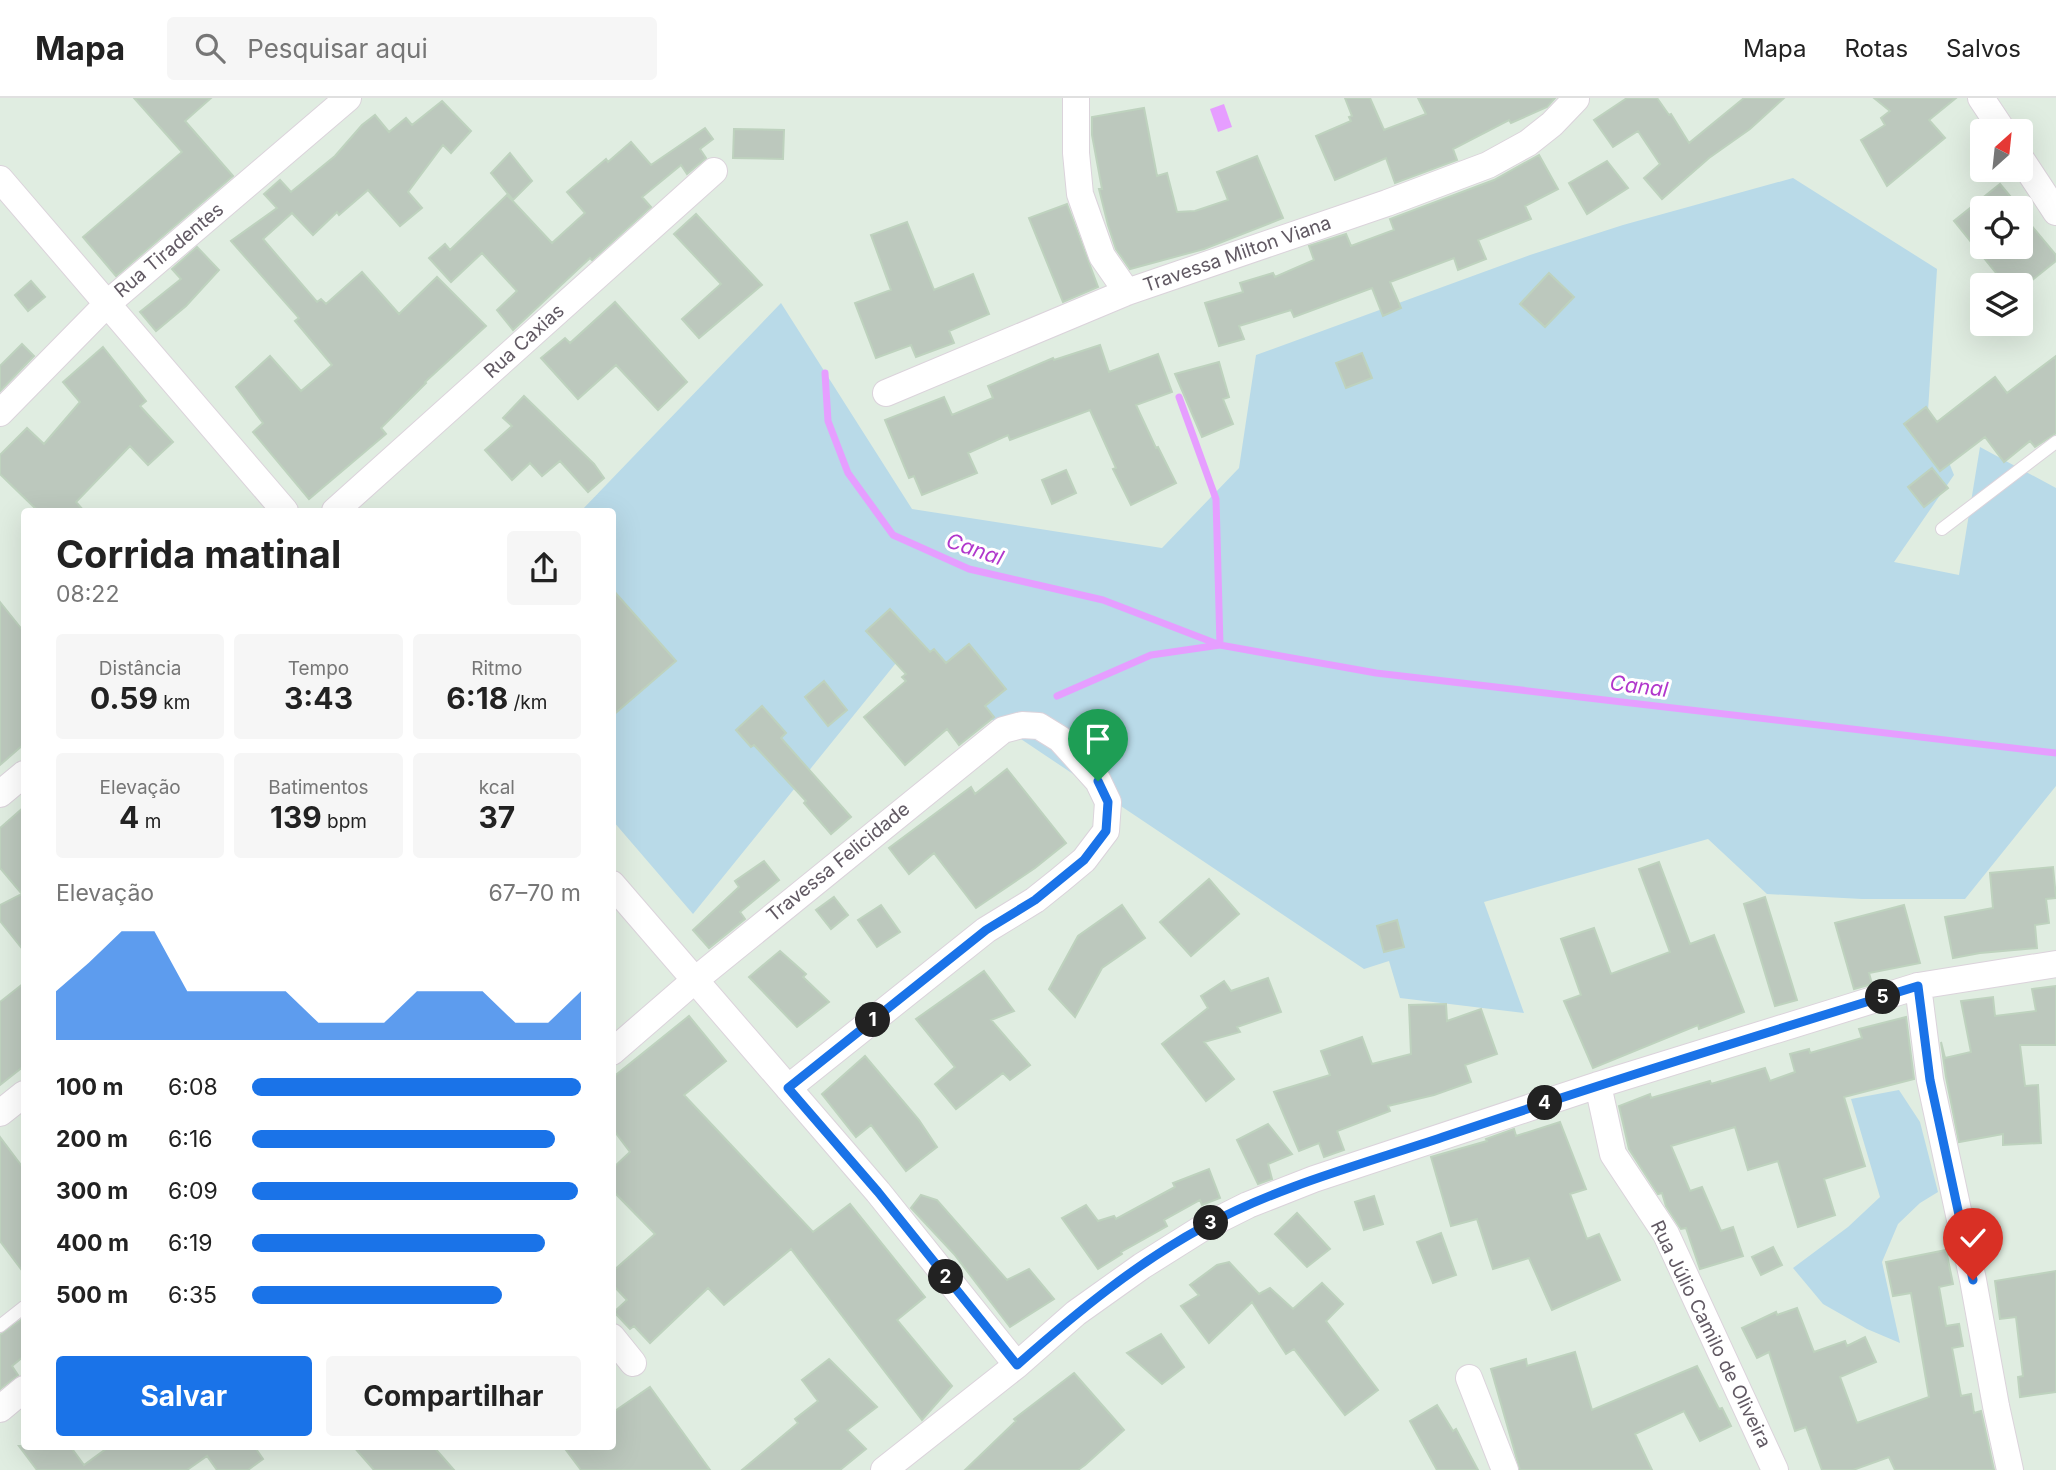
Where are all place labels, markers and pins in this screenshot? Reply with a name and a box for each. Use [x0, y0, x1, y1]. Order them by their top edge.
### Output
pin [1068, 709, 1128, 781]
pin: 5 [1866, 979, 1900, 1014]
pin: 1 [856, 1002, 890, 1038]
pin: 4 [1528, 1086, 1562, 1121]
pin: 3 [1194, 1206, 1228, 1240]
pin [1943, 1208, 2003, 1280]
pin: 2 [928, 1260, 964, 1294]

